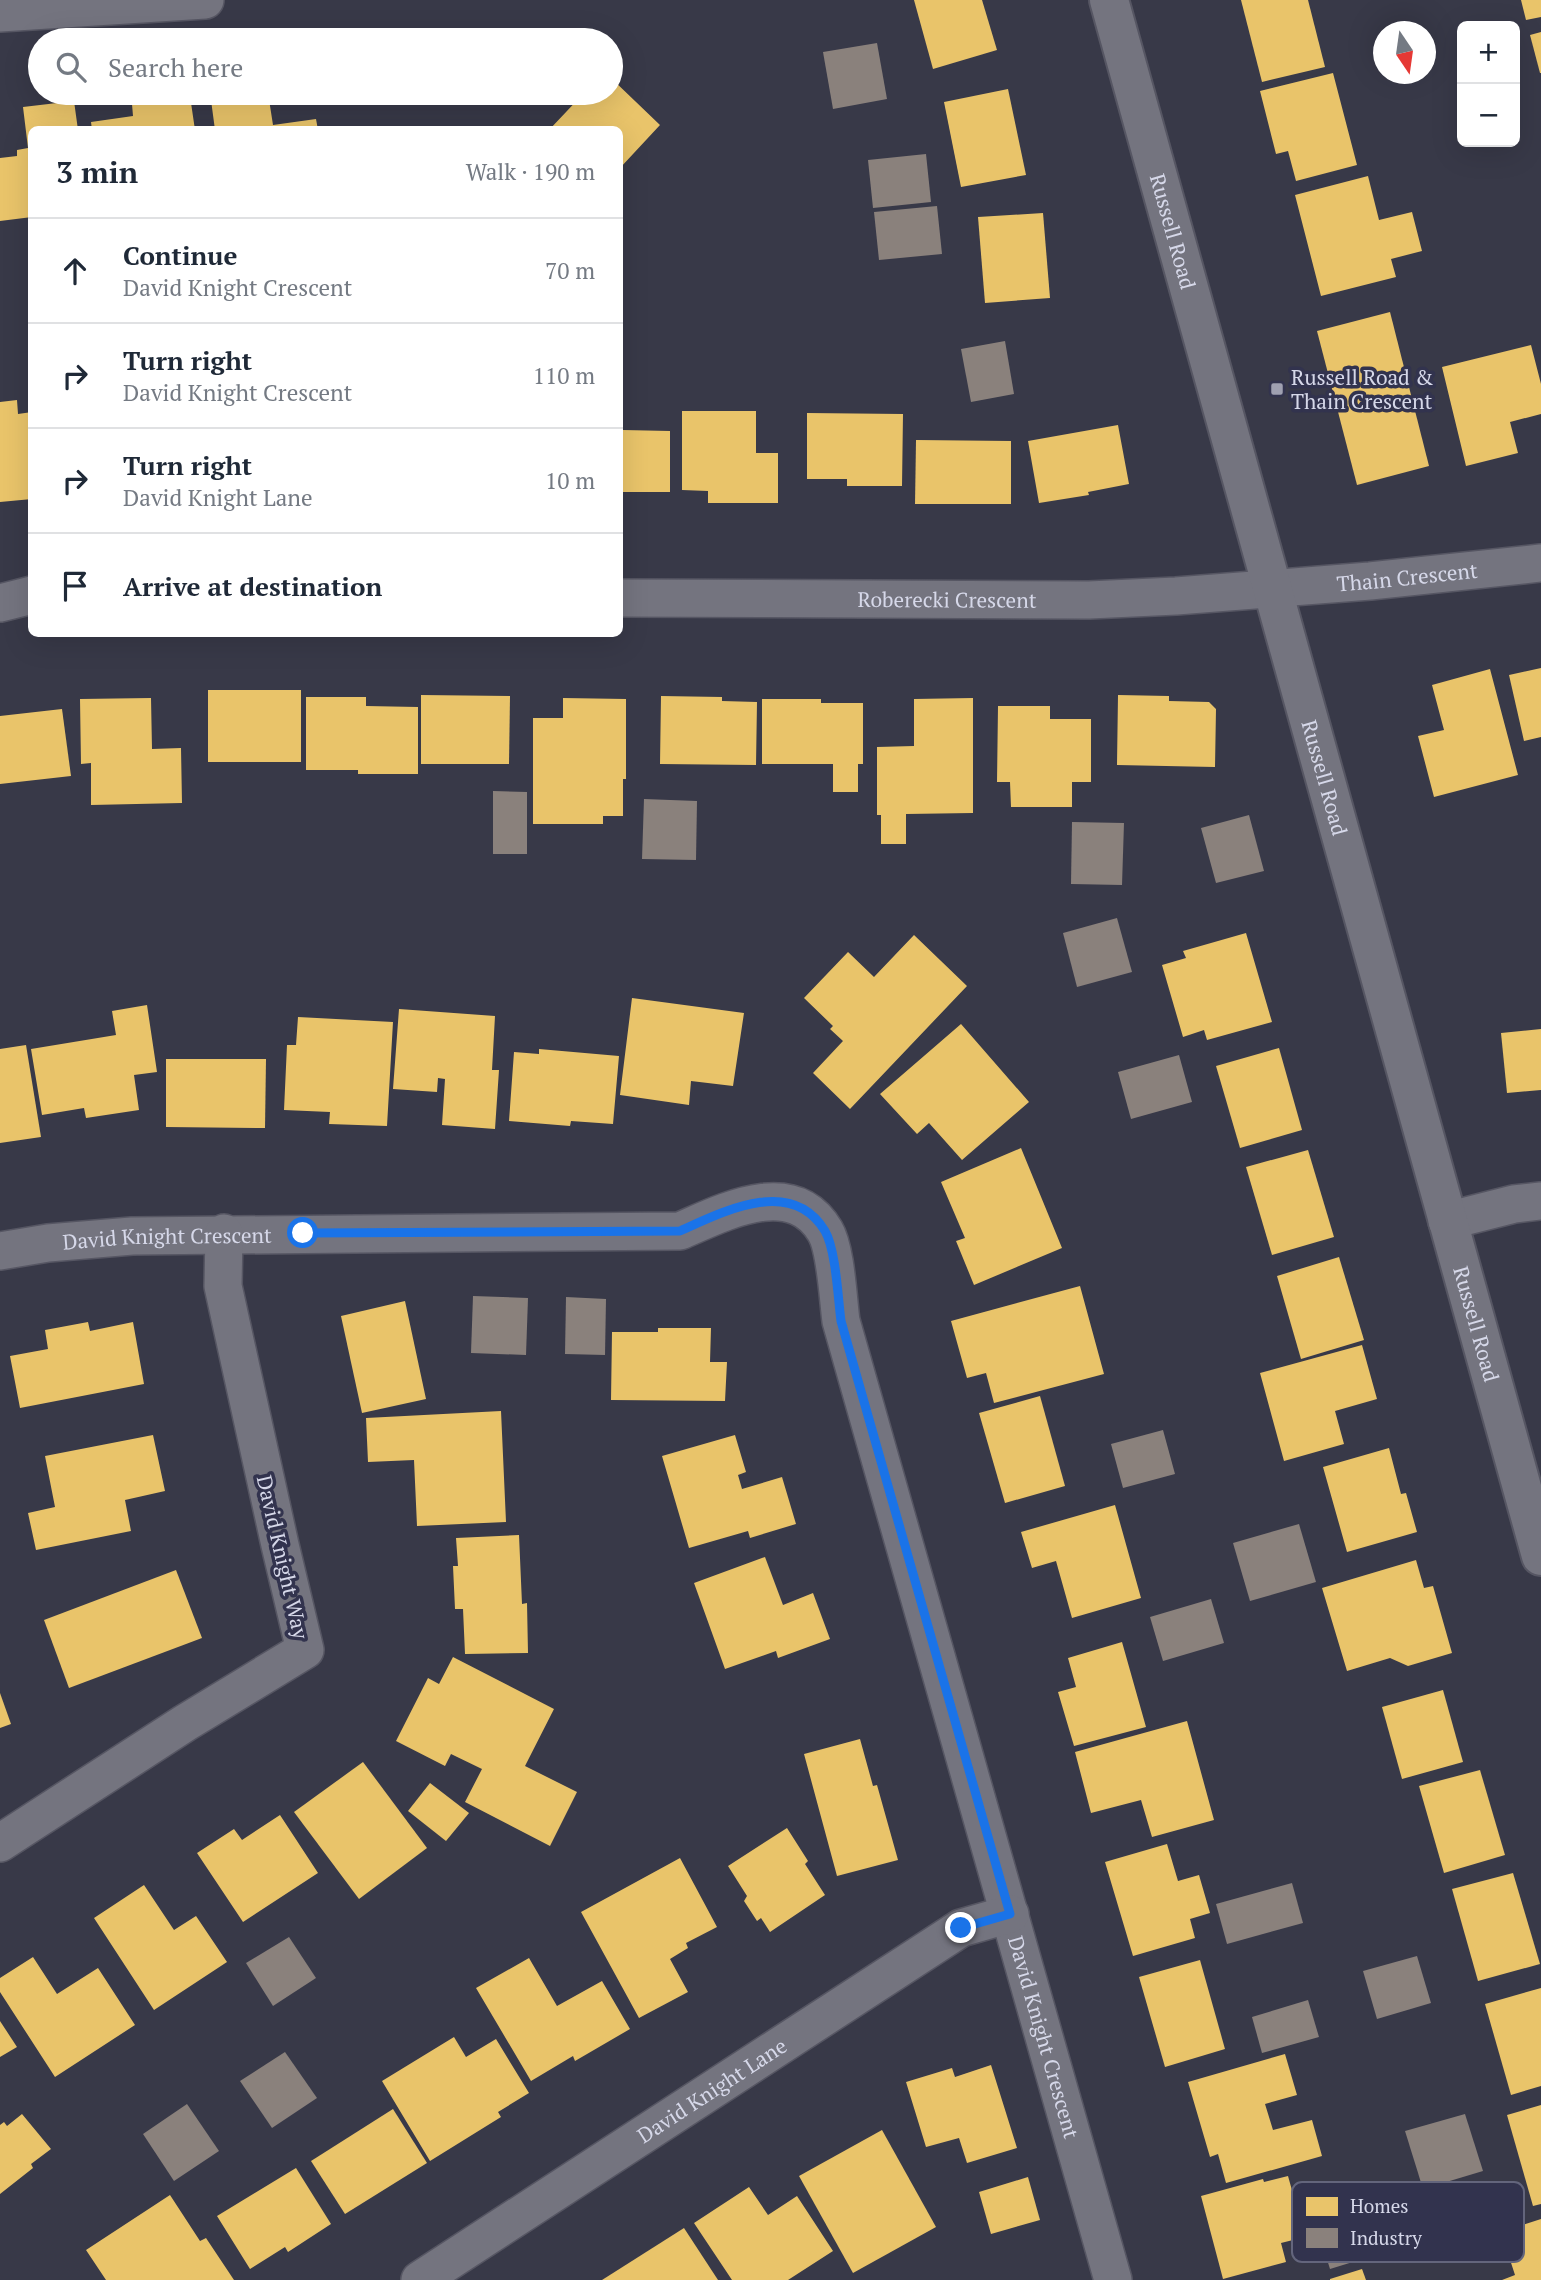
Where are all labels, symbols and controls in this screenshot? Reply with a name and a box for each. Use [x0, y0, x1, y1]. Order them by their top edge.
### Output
north arrow [1373, 21, 1436, 84]
map controls [1457, 21, 1520, 147]
button: + [1457, 21, 1520, 84]
search box [28, 28, 623, 105]
icon: search [52, 48, 90, 86]
text: Search here [108, 50, 243, 84]
button: − [1457, 84, 1520, 147]
text: 3 min [56, 152, 138, 192]
text: Walk · 190 m [466, 156, 595, 187]
street label: Russell Road [1144, 170, 1203, 293]
text: Continue [123, 238, 237, 272]
icon: ahead [56, 252, 94, 290]
text: 70 m [545, 255, 595, 286]
text: David Knight Crescent [123, 272, 352, 303]
text: Turn right [123, 343, 252, 377]
icon: right [56, 357, 94, 395]
text: 110 m [533, 360, 595, 391]
place label: Russell Road & Thain Crescent [1291, 363, 1433, 415]
text: David Knight Crescent [123, 377, 352, 408]
marker: Russell Road & Thain Crescent [1269, 381, 1285, 397]
text: Turn right [123, 448, 252, 482]
icon: right [56, 462, 94, 500]
text: 10 m [545, 465, 595, 496]
text: David Knight Lane [123, 482, 312, 513]
street label: Thain Crescent [1336, 556, 1479, 598]
icon: arrive [56, 567, 94, 605]
text: Arrive at destination [123, 569, 382, 603]
street label: Roberecki Crescent [857, 585, 1037, 614]
street label: Russell Road [1295, 717, 1354, 839]
route start [287, 1217, 318, 1248]
street label: David Knight Crescent [61, 1221, 272, 1256]
street label: Russell Road [1447, 1263, 1506, 1385]
street label: David Knight Way [251, 1472, 316, 1642]
route end [945, 1912, 976, 1943]
street label: David Knight Crescent [1002, 1932, 1086, 2142]
street label: David Knight Lane [632, 2031, 792, 2149]
legend [1292, 2182, 1524, 2262]
text: Homes [1350, 2193, 1409, 2218]
text: Industry [1350, 2225, 1422, 2250]

